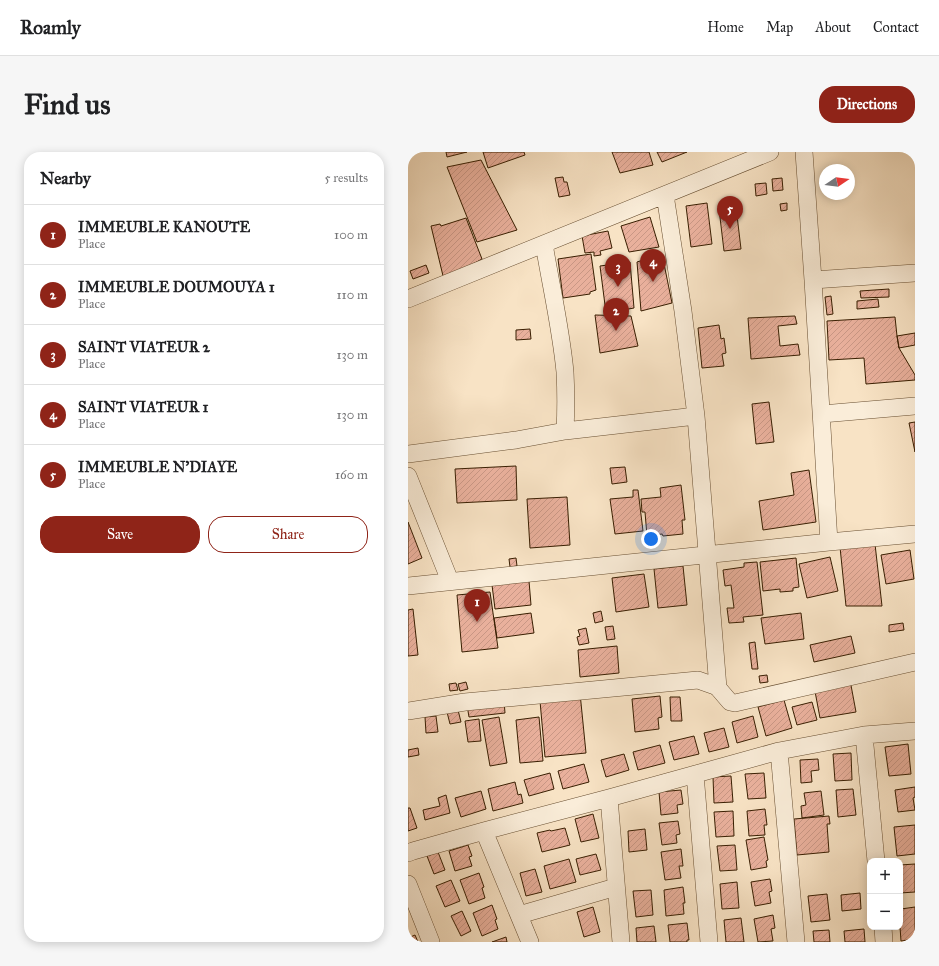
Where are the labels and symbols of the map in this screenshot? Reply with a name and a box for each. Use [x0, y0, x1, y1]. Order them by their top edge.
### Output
north arrow [819, 164, 855, 200]
pin: 5 [717, 196, 743, 229]
pin: 4 [640, 249, 666, 282]
pin: 3 [605, 254, 631, 287]
pin: 2 [603, 298, 629, 331]
your location [641, 529, 661, 549]
pin: 1 [464, 589, 490, 622]

